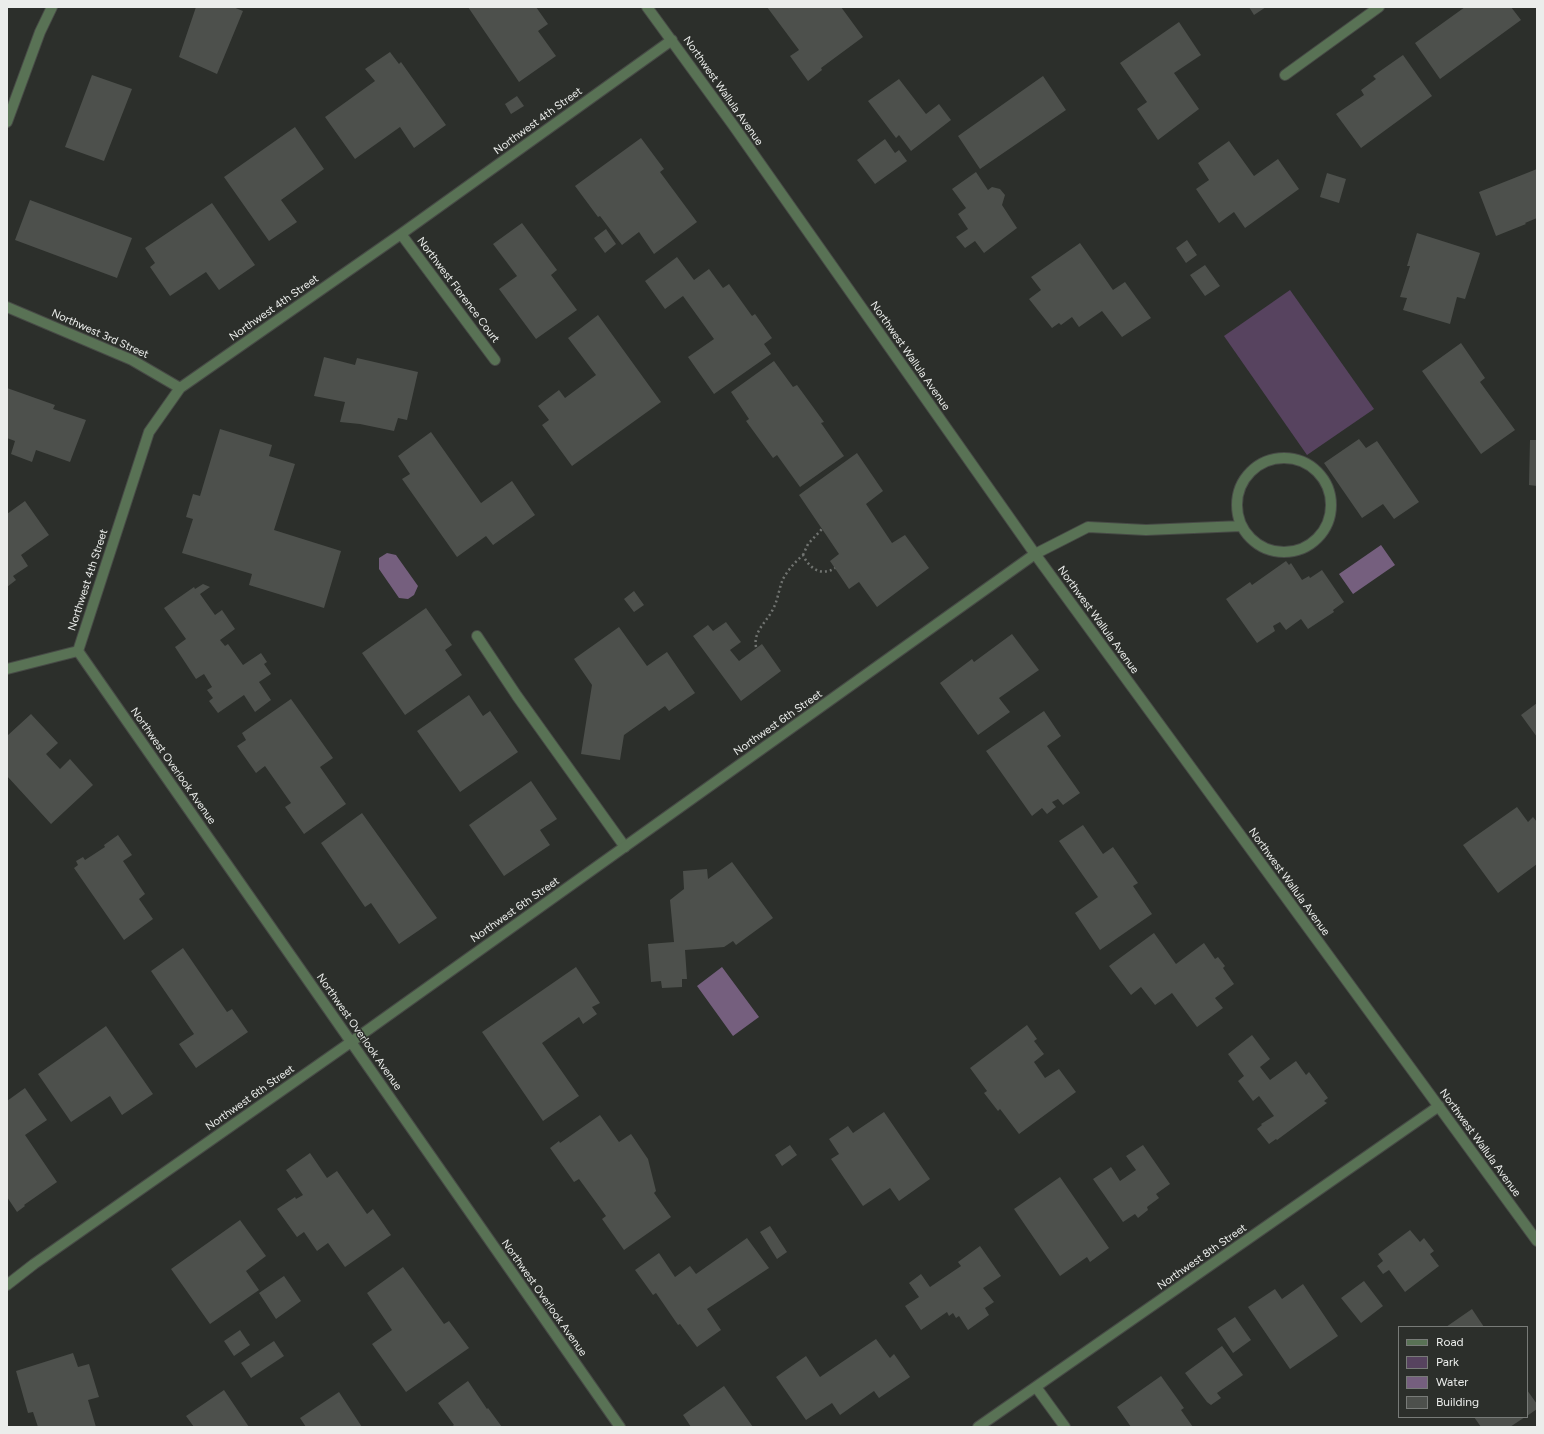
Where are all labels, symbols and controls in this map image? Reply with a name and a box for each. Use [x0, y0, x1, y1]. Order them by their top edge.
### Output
street label: Northwest Wallula Avenue [680, 34, 766, 148]
street label: Northwest 4th Street [491, 85, 585, 157]
street label: Northwest Florence Court [414, 235, 502, 345]
street label: Northwest 4th Street [227, 272, 321, 344]
street label: Northwest Wallula Avenue [867, 299, 953, 413]
street label: Northwest 3rd Street [49, 307, 151, 361]
street label: Northwest 4th Street [65, 528, 111, 632]
street label: Northwest Wallula Avenue [1054, 564, 1142, 676]
street label: Northwest 6th Street [731, 687, 825, 759]
street label: Northwest Overlook Avenue [128, 705, 218, 827]
street label: Northwest Wallula Avenue [1245, 826, 1333, 938]
street label: Northwest 6th Street [468, 874, 562, 946]
street label: Northwest Overlook Avenue [314, 971, 404, 1093]
street label: Northwest 6th Street [203, 1062, 297, 1134]
street label: Northwest Wallula Avenue [1436, 1087, 1524, 1199]
street label: Northwest 8th Street [1155, 1221, 1249, 1293]
street label: Northwest Overlook Avenue [499, 1237, 589, 1359]
legend [1398, 1326, 1528, 1418]
text: Road [1436, 1335, 1464, 1349]
text: Park [1436, 1355, 1459, 1369]
text: Water [1436, 1375, 1468, 1389]
text: Building [1436, 1395, 1479, 1409]

